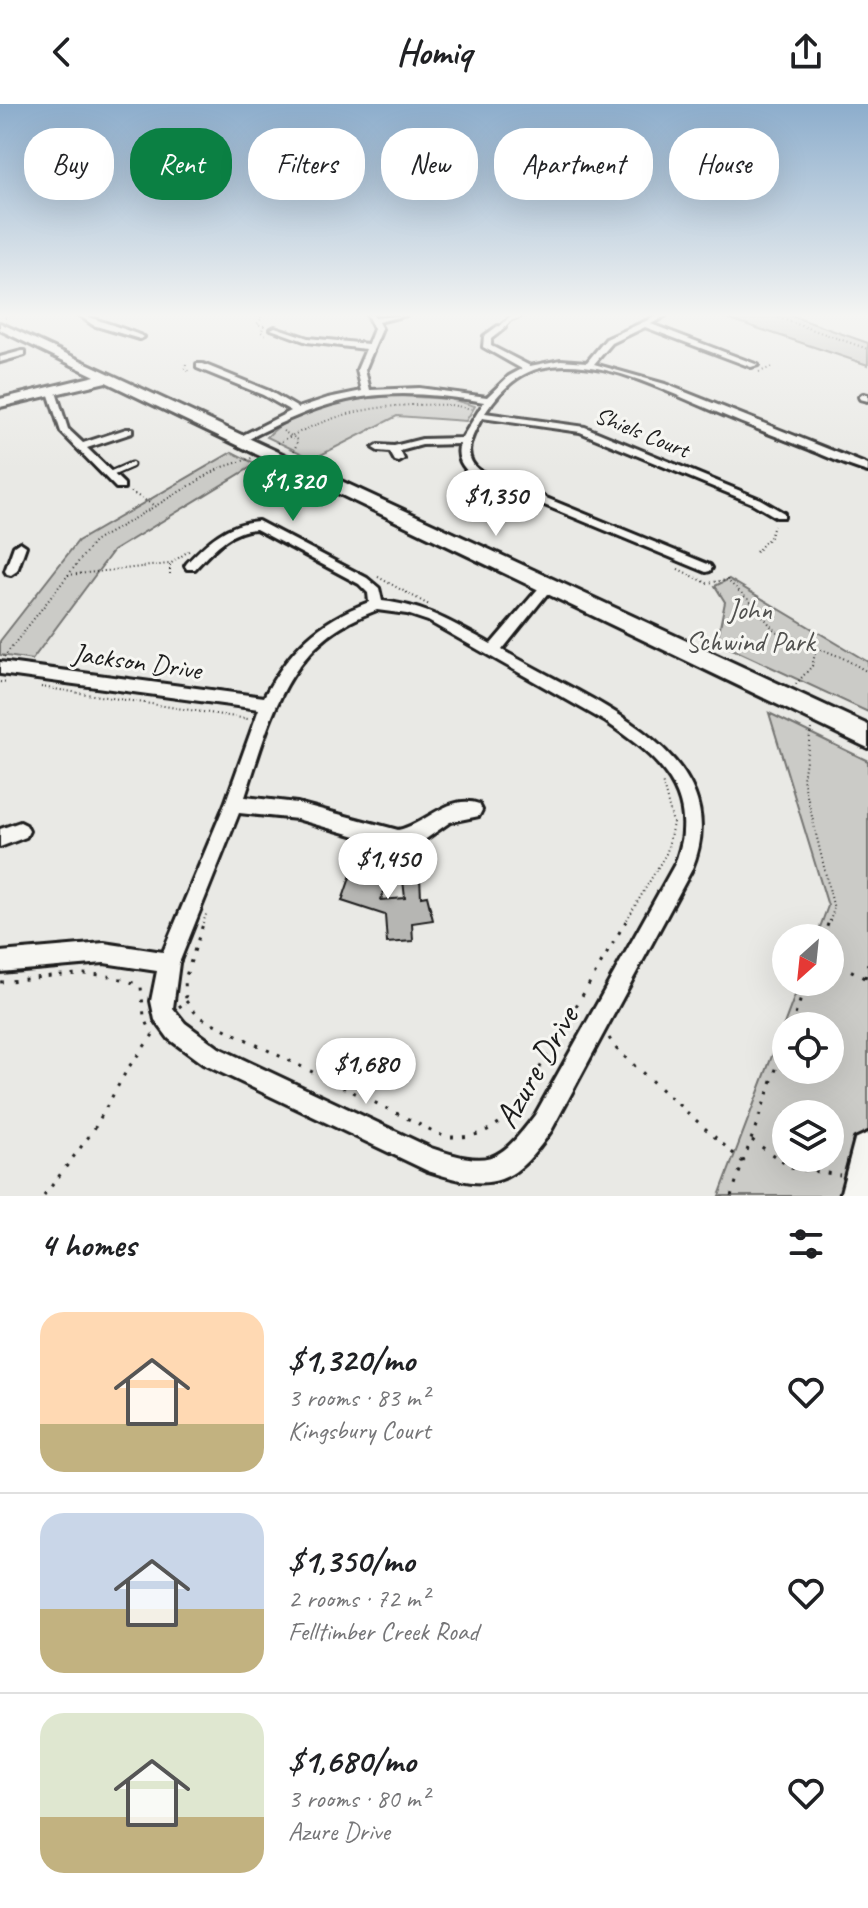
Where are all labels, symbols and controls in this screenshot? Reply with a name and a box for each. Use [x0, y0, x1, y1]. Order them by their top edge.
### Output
text: Homiq [397, 29, 471, 75]
icon: back [40, 30, 84, 74]
icon: share [784, 30, 828, 74]
chip: Buy [24, 128, 114, 200]
chip: Rent [130, 128, 232, 200]
chip: Filters [248, 128, 365, 200]
chip: New [381, 128, 478, 200]
chip: Apartment [494, 128, 653, 200]
chip: House [669, 128, 779, 200]
street label: Shiels Court [591, 400, 695, 465]
pin: $1,320 [228, 455, 358, 523]
text: $1,320 [261, 464, 325, 497]
pin: $1,350 [431, 470, 561, 538]
text: $1,350 [464, 479, 528, 512]
park label: John Schwind Park [686, 592, 817, 659]
street label: Jackson Drive [69, 634, 205, 688]
pin: $1,450 [323, 833, 453, 901]
text: $1,450 [356, 842, 420, 875]
north arrow [772, 924, 844, 996]
map controls [772, 924, 844, 1172]
street label: Azure Drive [484, 996, 589, 1135]
button: locate [772, 1012, 844, 1084]
pin: $1,680 [301, 1038, 431, 1106]
text: $1,680 [334, 1047, 398, 1080]
button: layers [772, 1100, 844, 1172]
icon: filters [784, 1222, 828, 1266]
text: 4 homes [40, 1223, 136, 1266]
text: $1,320/mo [288, 1338, 415, 1381]
icon: home [104, 1344, 200, 1440]
icon: heart [784, 1370, 828, 1414]
text: 3 rooms · 83 m² [288, 1381, 429, 1414]
text: Kingsbury Court [288, 1414, 430, 1447]
text: $1,350/mo [288, 1539, 414, 1582]
icon: home [104, 1545, 200, 1641]
icon: heart [784, 1571, 828, 1615]
text: 2 rooms · 72 m² [288, 1582, 429, 1615]
text: Felltimber Creek Road [288, 1615, 478, 1648]
text: $1,680/mo [288, 1739, 416, 1782]
icon: home [104, 1745, 200, 1841]
icon: heart [784, 1771, 828, 1815]
text: 3 rooms · 80 m² [288, 1782, 429, 1815]
text: Azure Drive [288, 1815, 390, 1848]

